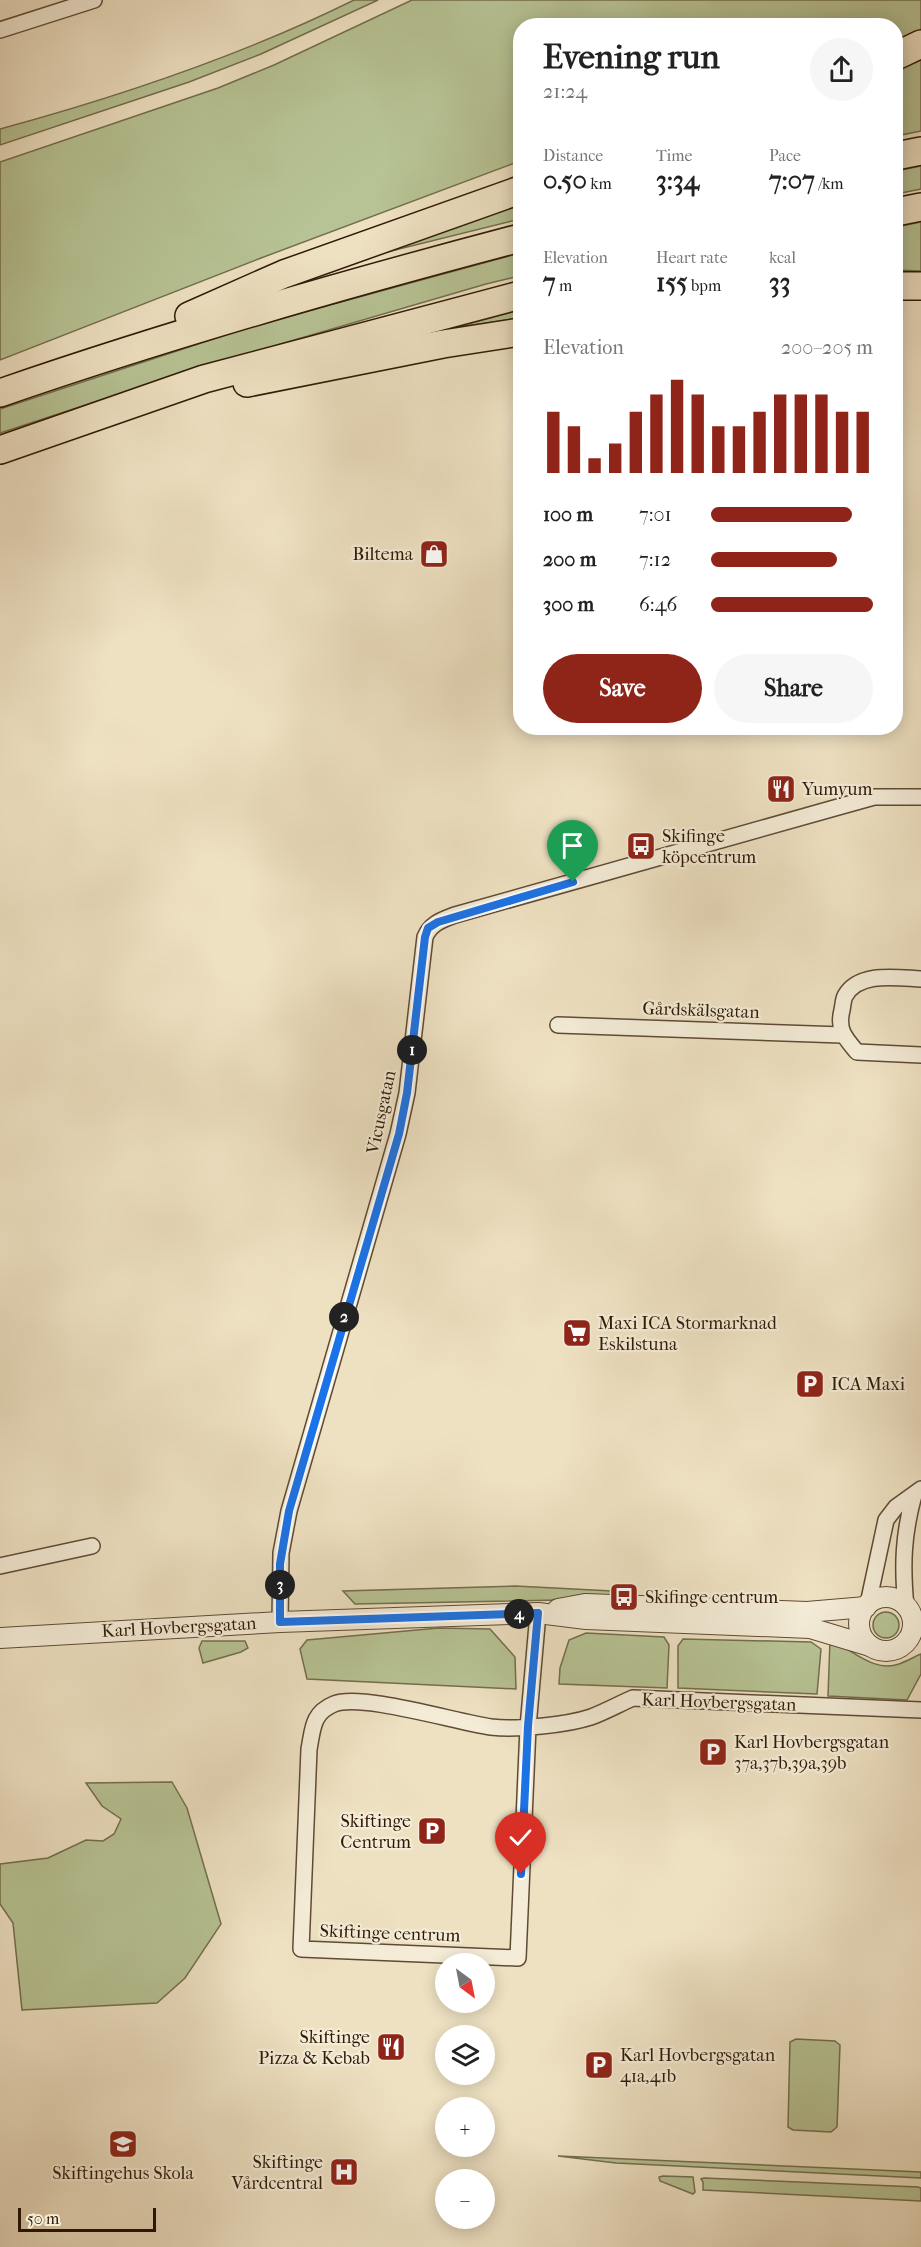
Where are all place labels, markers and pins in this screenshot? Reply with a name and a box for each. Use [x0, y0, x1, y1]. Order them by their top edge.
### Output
shop icon: Biltema [418, 538, 450, 570]
place label: Biltema [352, 544, 414, 565]
restaurant icon: Yumyum [765, 773, 797, 805]
place label: Yumyum [801, 779, 872, 800]
pin [547, 820, 598, 882]
place label: Skifinge köpcentrum [662, 826, 756, 868]
bus stop icon: Skifinge köpcentrum [625, 830, 657, 862]
pin: 1 [397, 1035, 427, 1065]
pin: 2 [329, 1302, 359, 1332]
place label: Maxi ICA Stormarknad Eskilstuna [598, 1313, 777, 1355]
supermarket icon: Maxi ICA Stormarknad Eskilstuna [561, 1317, 593, 1349]
parking icon: ICA Maxi [794, 1368, 826, 1400]
place label: ICA Maxi [831, 1374, 906, 1395]
pin: 3 [265, 1570, 295, 1600]
bus stop icon: Skifinge centrum [608, 1581, 640, 1613]
place label: Skifinge centrum [645, 1587, 778, 1608]
pin: 4 [504, 1599, 534, 1629]
place label: Karl Hovbergsgatan 37a,37b,39a,39b [734, 1732, 890, 1774]
parking icon: Karl Hovbergsgatan 37a,37b,39a,39b [697, 1736, 729, 1768]
place label: Skiftinge Centrum [340, 1811, 411, 1853]
pin [495, 1812, 546, 1874]
parking icon: Skiftinge Centrum [416, 1815, 448, 1847]
place label: Skiftinge Pizza & Kebab [258, 2027, 370, 2069]
restaurant icon: Skiftinge Pizza & Kebab [375, 2031, 407, 2063]
place label: Karl Hovbergsgatan 41a,41b [620, 2045, 776, 2087]
parking icon: Karl Hovbergsgatan 41a,41b [583, 2049, 615, 2081]
school or university icon: Skiftingehus Skola [107, 2128, 139, 2160]
place label: Skiftinge Vårdcentral [231, 2152, 323, 2194]
hospital icon: Skiftinge Vårdcentral [328, 2156, 360, 2188]
place label: Skiftingehus Skola [52, 2163, 194, 2184]

